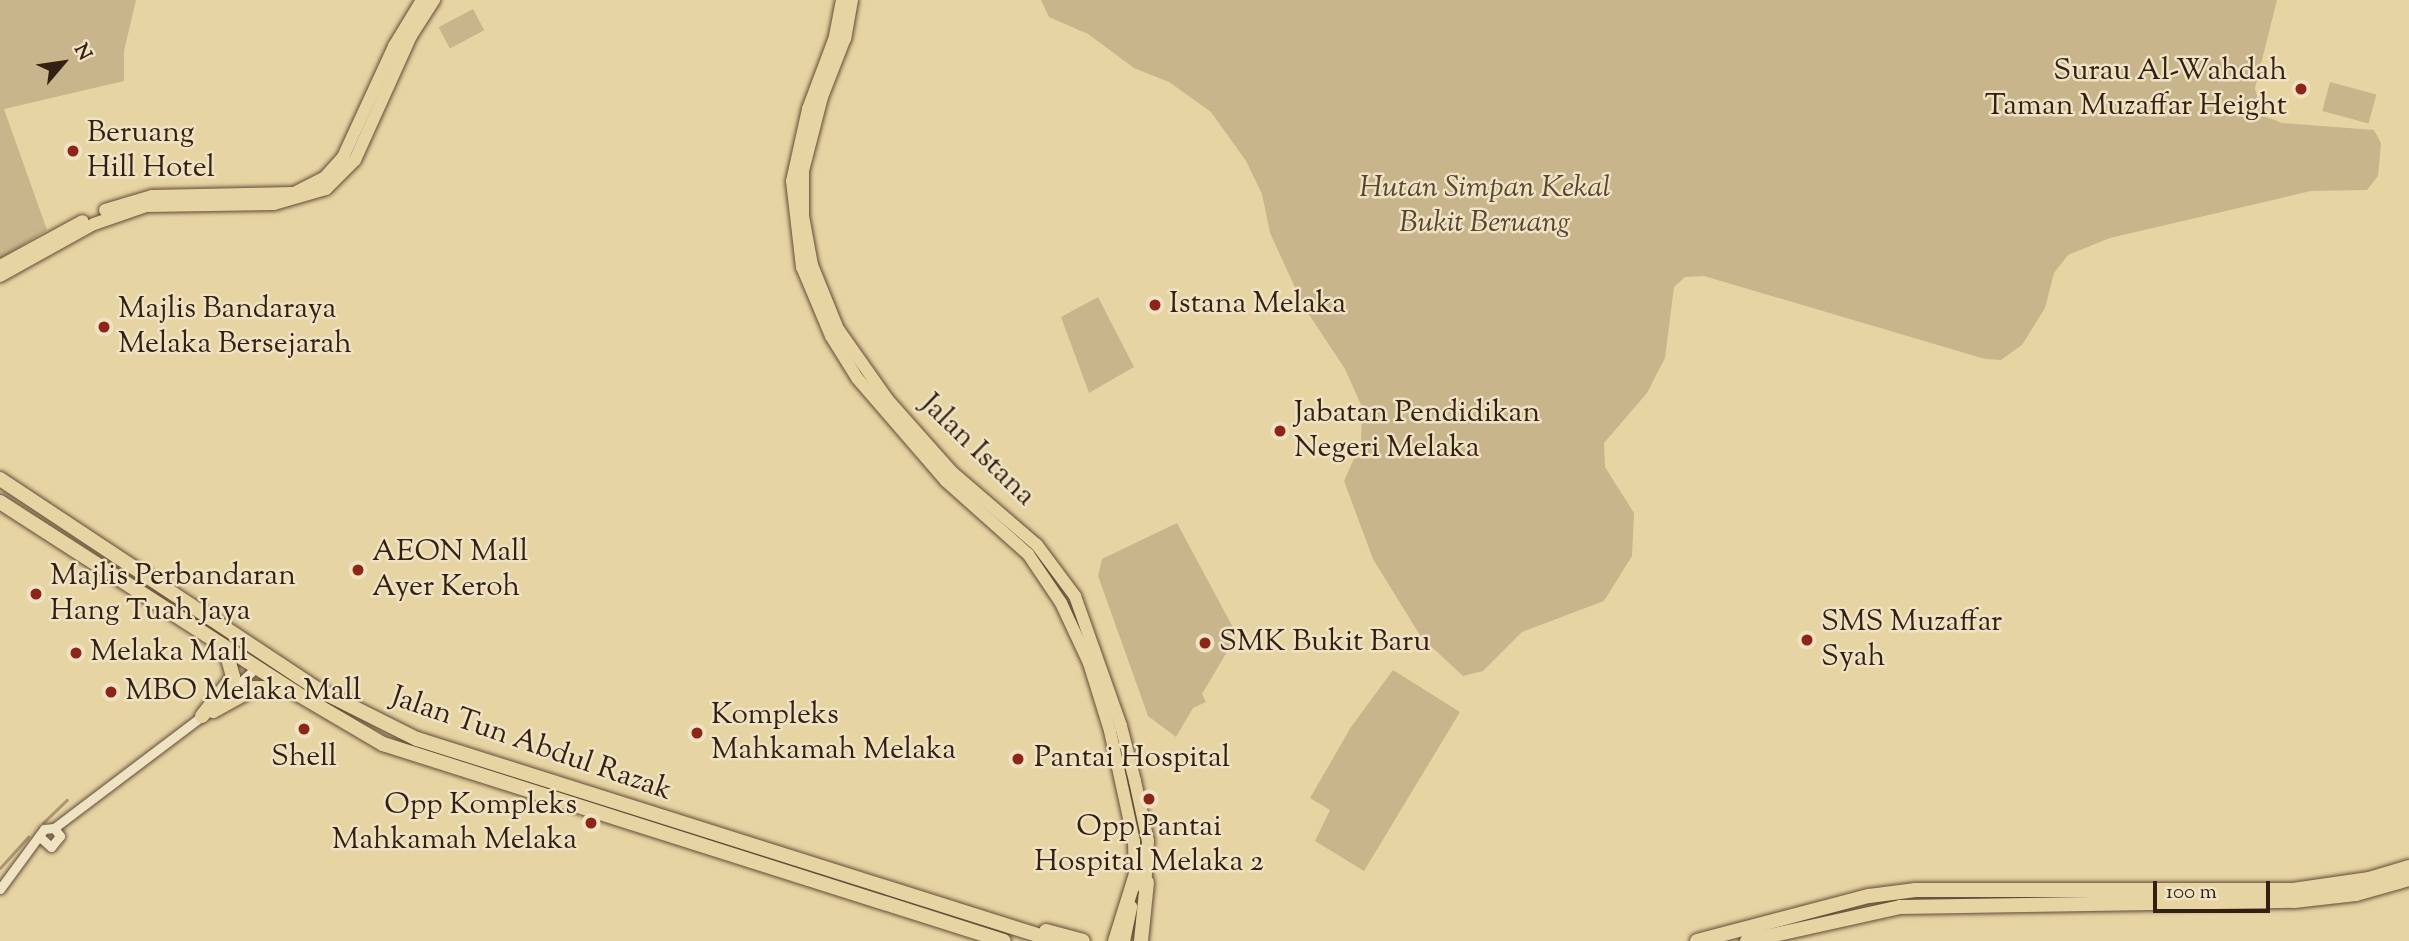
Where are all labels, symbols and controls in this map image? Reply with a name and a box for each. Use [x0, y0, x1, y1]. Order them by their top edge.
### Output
north arrow [28, 28, 98, 98]
text: N [66, 39, 97, 66]
place label: Surau Al-Wahdah Taman Muzaffar Height [1985, 54, 2287, 124]
marker: Surau Al-Wahdah Taman Muzaffar Height [2293, 81, 2309, 97]
place label: Beruang Hill Hotel [87, 116, 215, 186]
marker: Beruang Hill Hotel [65, 143, 81, 159]
park label: Hutan Simpan Kekal Bukit Beruang [1359, 171, 1611, 242]
place label: Istana Melaka [1169, 287, 1346, 323]
place label: Majlis Bandaraya Melaka Bersejarah [118, 292, 352, 362]
marker: Istana Melaka [1147, 297, 1163, 313]
marker: Majlis Bandaraya Melaka Bersejarah [96, 319, 112, 335]
street label: Jalan Istana [912, 387, 1042, 515]
place label: Jabatan Pendidikan Negeri Melaka [1294, 396, 1540, 466]
marker: Jabatan Pendidikan Negeri Melaka [1272, 423, 1288, 439]
place label: AEON Mall Ayer Keroh [372, 535, 528, 606]
place label: Majlis Perbandaran Hang Tuah Jaya [50, 559, 296, 630]
marker: AEON Mall Ayer Keroh [350, 562, 366, 578]
marker: Majlis Perbandaran Hang Tuah Jaya [28, 586, 44, 602]
place label: SMS Muzaffar Syah [1821, 605, 2002, 676]
place label: SMK Bukit Baru [1219, 625, 1431, 661]
marker: SMS Muzaffar Syah [1799, 632, 1815, 648]
place label: Melaka Mall [90, 635, 248, 671]
marker: SMK Bukit Baru [1197, 635, 1213, 651]
marker: Melaka Mall [68, 645, 84, 661]
place label: MBO Melaka Mall [125, 674, 361, 710]
street label: Jalan Tun Abdul Razak [386, 680, 676, 810]
marker: MBO Melaka Mall [103, 684, 119, 700]
place label: Kompleks Mahkamah Melaka [711, 698, 956, 768]
marker: Shell [296, 721, 312, 737]
marker: Kompleks Mahkamah Melaka [689, 725, 705, 741]
place label: Shell [271, 740, 337, 776]
place label: Pantai Hospital [1034, 741, 1230, 777]
marker: Pantai Hospital [1008, 749, 1028, 769]
place label: Opp Kompleks Mahkamah Melaka [332, 788, 577, 858]
marker: Opp Pantai Hospital Melaka 2 [1141, 791, 1157, 807]
place label: Opp Pantai Hospital Melaka 2 [1034, 810, 1264, 880]
marker: Opp Kompleks Mahkamah Melaka [583, 815, 599, 831]
scale bar [2157, 867, 2274, 911]
text: 100 m [2166, 878, 2217, 908]

